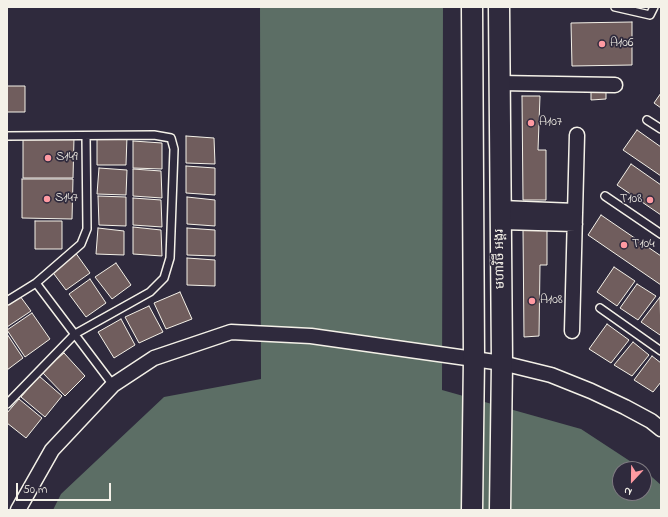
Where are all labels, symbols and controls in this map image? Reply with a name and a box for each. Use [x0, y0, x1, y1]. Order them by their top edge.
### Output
place label: A106 [610, 36, 633, 52]
marker: A106 [597, 39, 607, 49]
place label: A107 [539, 115, 562, 131]
marker: A107 [526, 118, 536, 128]
place label: S149 [56, 150, 78, 166]
marker: S149 [43, 153, 53, 163]
place label: S147 [55, 191, 78, 207]
place label: T108 [620, 192, 642, 208]
marker: S147 [42, 194, 52, 204]
marker: T108 [645, 195, 655, 205]
street label: មហាវិថី អង្គរ [493, 229, 509, 289]
place label: T104 [632, 237, 655, 253]
marker: T104 [619, 240, 629, 250]
place label: A108 [540, 293, 563, 309]
marker: A108 [527, 296, 537, 306]
north arrow [612, 461, 652, 501]
scale bar [18, 475, 113, 501]
text: 50 m [23, 481, 47, 499]
text: N [621, 482, 634, 500]

